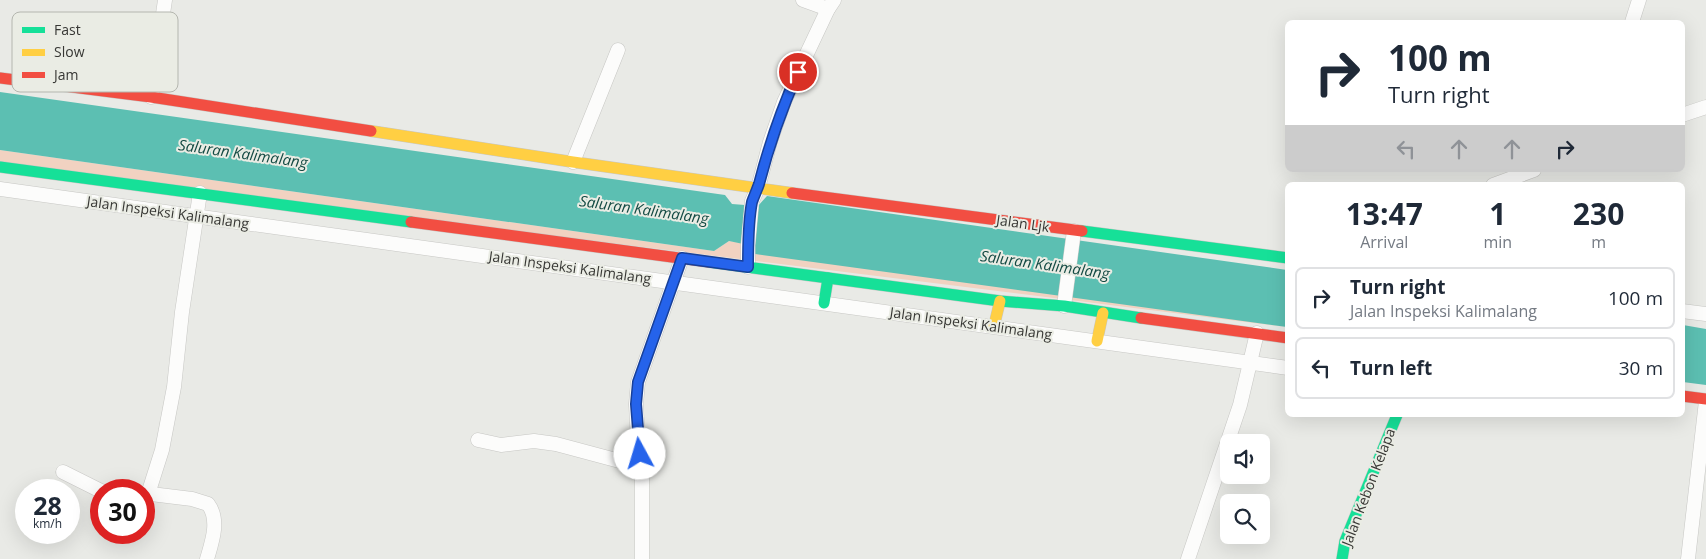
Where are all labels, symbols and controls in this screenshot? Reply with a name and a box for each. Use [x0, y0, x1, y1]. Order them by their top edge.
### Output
legend [12, 12, 178, 92]
text: Fast [54, 20, 81, 39]
text: 100 m [1388, 34, 1492, 81]
icon: right [1305, 40, 1370, 105]
text: Slow [54, 42, 85, 61]
pin [777, 51, 819, 93]
icon: arrive [784, 58, 812, 86]
text: Jam [52, 65, 79, 84]
text: Turn right [1388, 79, 1490, 109]
water label: Saluran Kalimalang [177, 134, 310, 172]
icon: left [1392, 135, 1420, 163]
icon: ahead [1445, 135, 1473, 163]
icon: ahead [1498, 135, 1526, 163]
icon: right [1551, 135, 1579, 163]
water label: Saluran Kalimalang [578, 190, 711, 228]
street label: Jalan Inspeksi Kalimalang [84, 191, 251, 233]
text: 13:47 [1346, 193, 1423, 234]
text: 1 [1489, 193, 1506, 234]
text: 230 [1573, 193, 1624, 234]
street label: Jalan Ljk [993, 210, 1051, 236]
text: Arrival [1360, 231, 1408, 253]
text: min [1484, 231, 1512, 253]
text: m [1591, 231, 1606, 253]
water label: Saluran Kalimalang [979, 245, 1112, 283]
street label: Jalan Inspeksi Kalimalang [486, 246, 653, 288]
text: Turn right [1350, 274, 1445, 300]
icon: right [1307, 284, 1335, 312]
text: 100 m [1608, 285, 1663, 311]
text: Jalan Inspeksi Kalimalang [1350, 300, 1537, 322]
street label: Jalan Inspeksi Kalimalang [887, 302, 1054, 344]
icon: left [1307, 354, 1335, 382]
text: Turn left [1350, 355, 1432, 381]
text: 30 m [1619, 355, 1663, 381]
street label: Jalan Kebon Kelapa [1336, 425, 1399, 551]
position arrow [613, 427, 665, 479]
map controls [1220, 434, 1270, 544]
button: sound [1220, 434, 1270, 484]
speed limit sign: 30 [90, 479, 155, 544]
text: 28 [33, 488, 62, 522]
button: search [1220, 494, 1270, 544]
text: km/h [33, 515, 62, 532]

